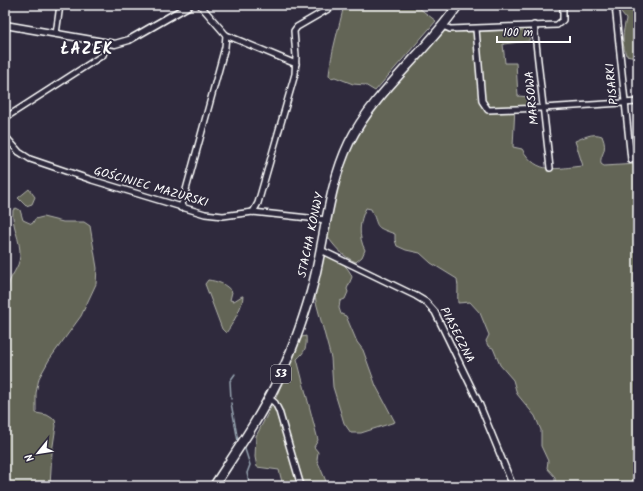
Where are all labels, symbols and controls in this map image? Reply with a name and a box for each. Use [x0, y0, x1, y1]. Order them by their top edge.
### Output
scale bar [497, 18, 570, 44]
text: 100 m [503, 23, 534, 42]
district label: ŁAZEK [61, 37, 113, 62]
street label: PISARKI [600, 62, 624, 106]
street label: MARSOWA [520, 70, 544, 126]
street label: GOŚCINIEC MAZURSKI [91, 162, 211, 213]
street label: STACHA KONWY [293, 190, 329, 279]
street label: PIASECZNA [435, 304, 479, 366]
road number: 53 [271, 365, 291, 383]
north arrow [18, 433, 58, 473]
text: N [21, 450, 40, 465]

